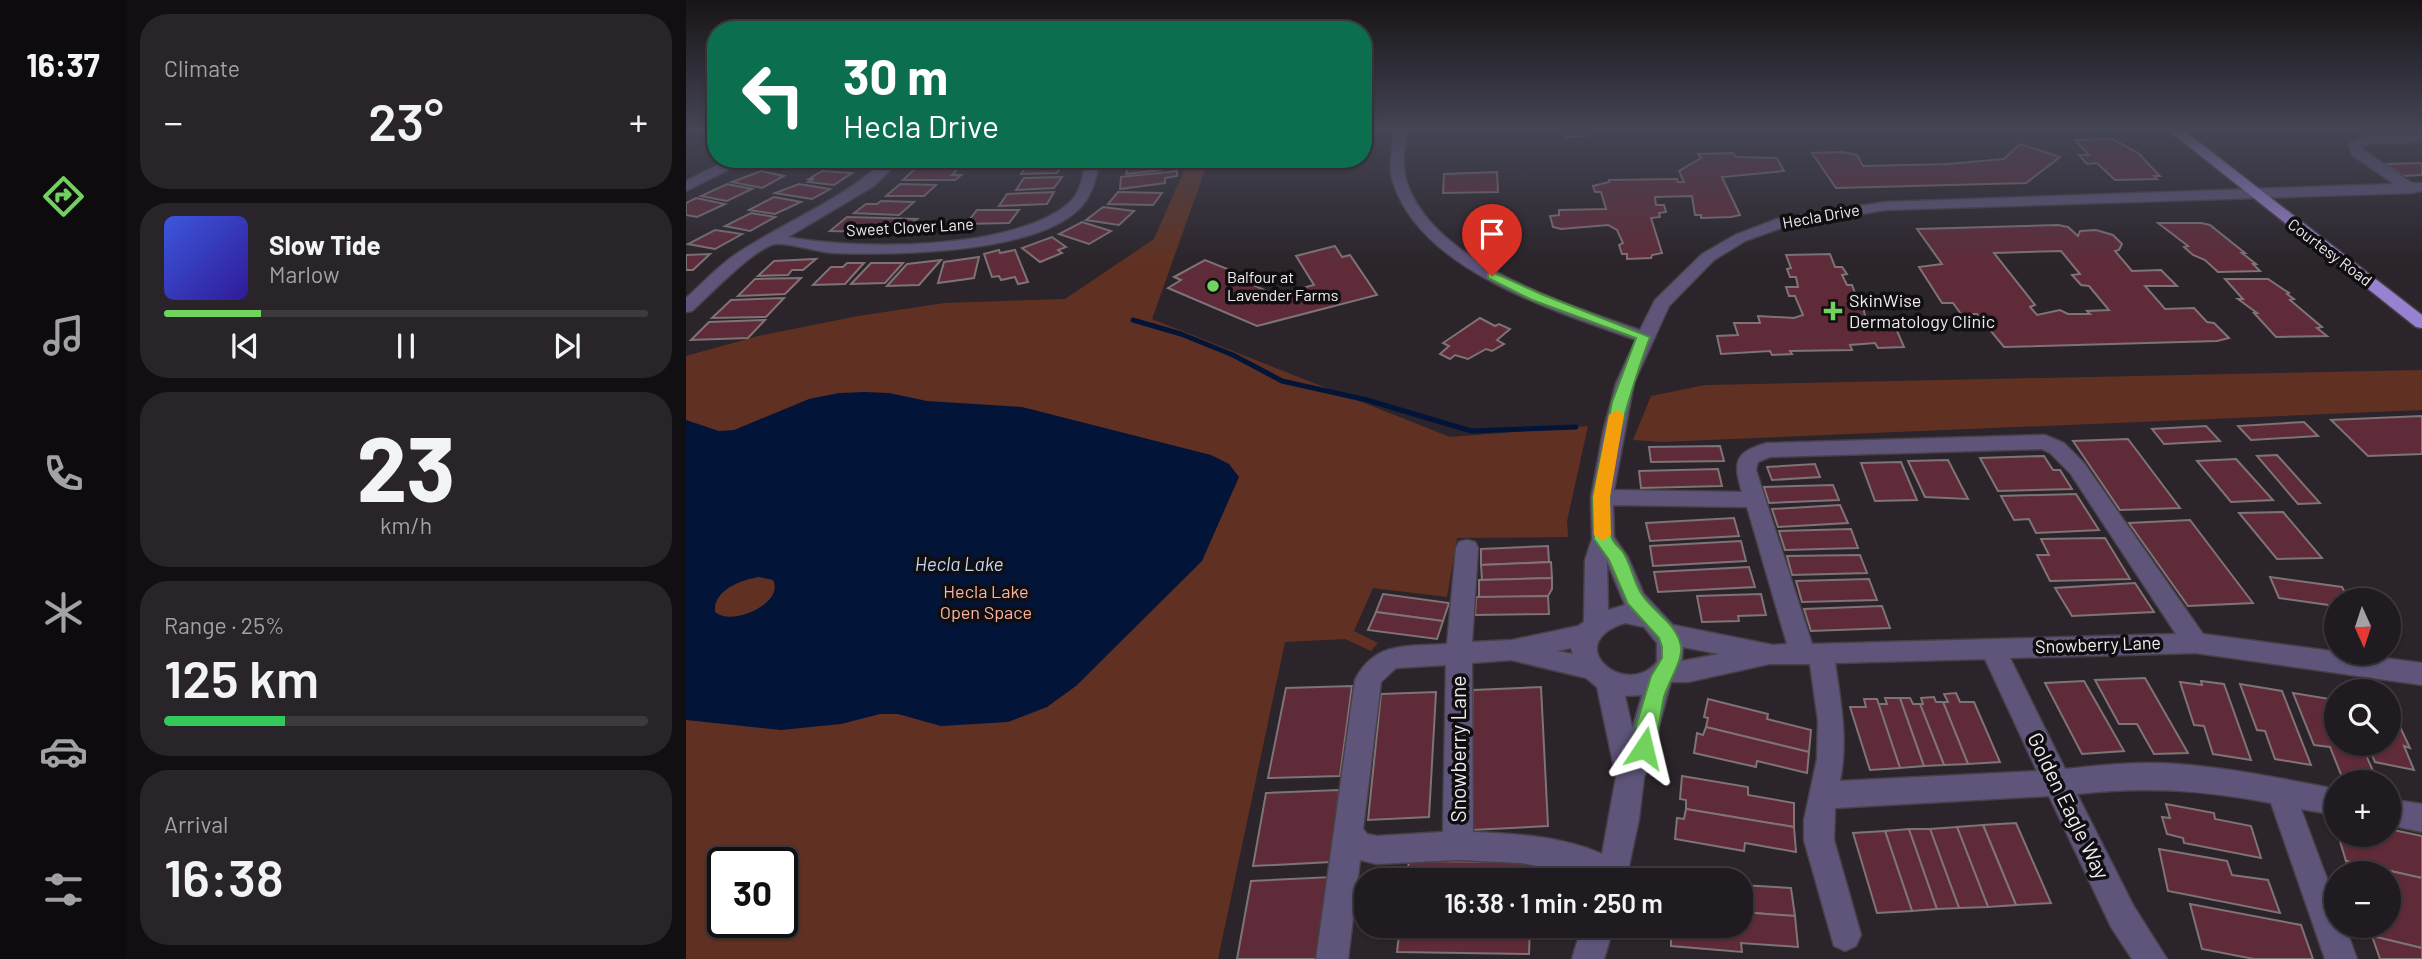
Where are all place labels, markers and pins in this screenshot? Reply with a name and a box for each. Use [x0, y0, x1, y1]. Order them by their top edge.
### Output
pin [1462, 204, 1522, 276]
place label: Balfour at Lavender Farms [1227, 267, 1338, 304]
marker: Balfour at Lavender Farms [1205, 278, 1221, 294]
place label: SkinWise Dermatology Clinic [1849, 289, 1995, 332]
marker: SkinWise Dermatology Clinic [1823, 301, 1843, 321]

